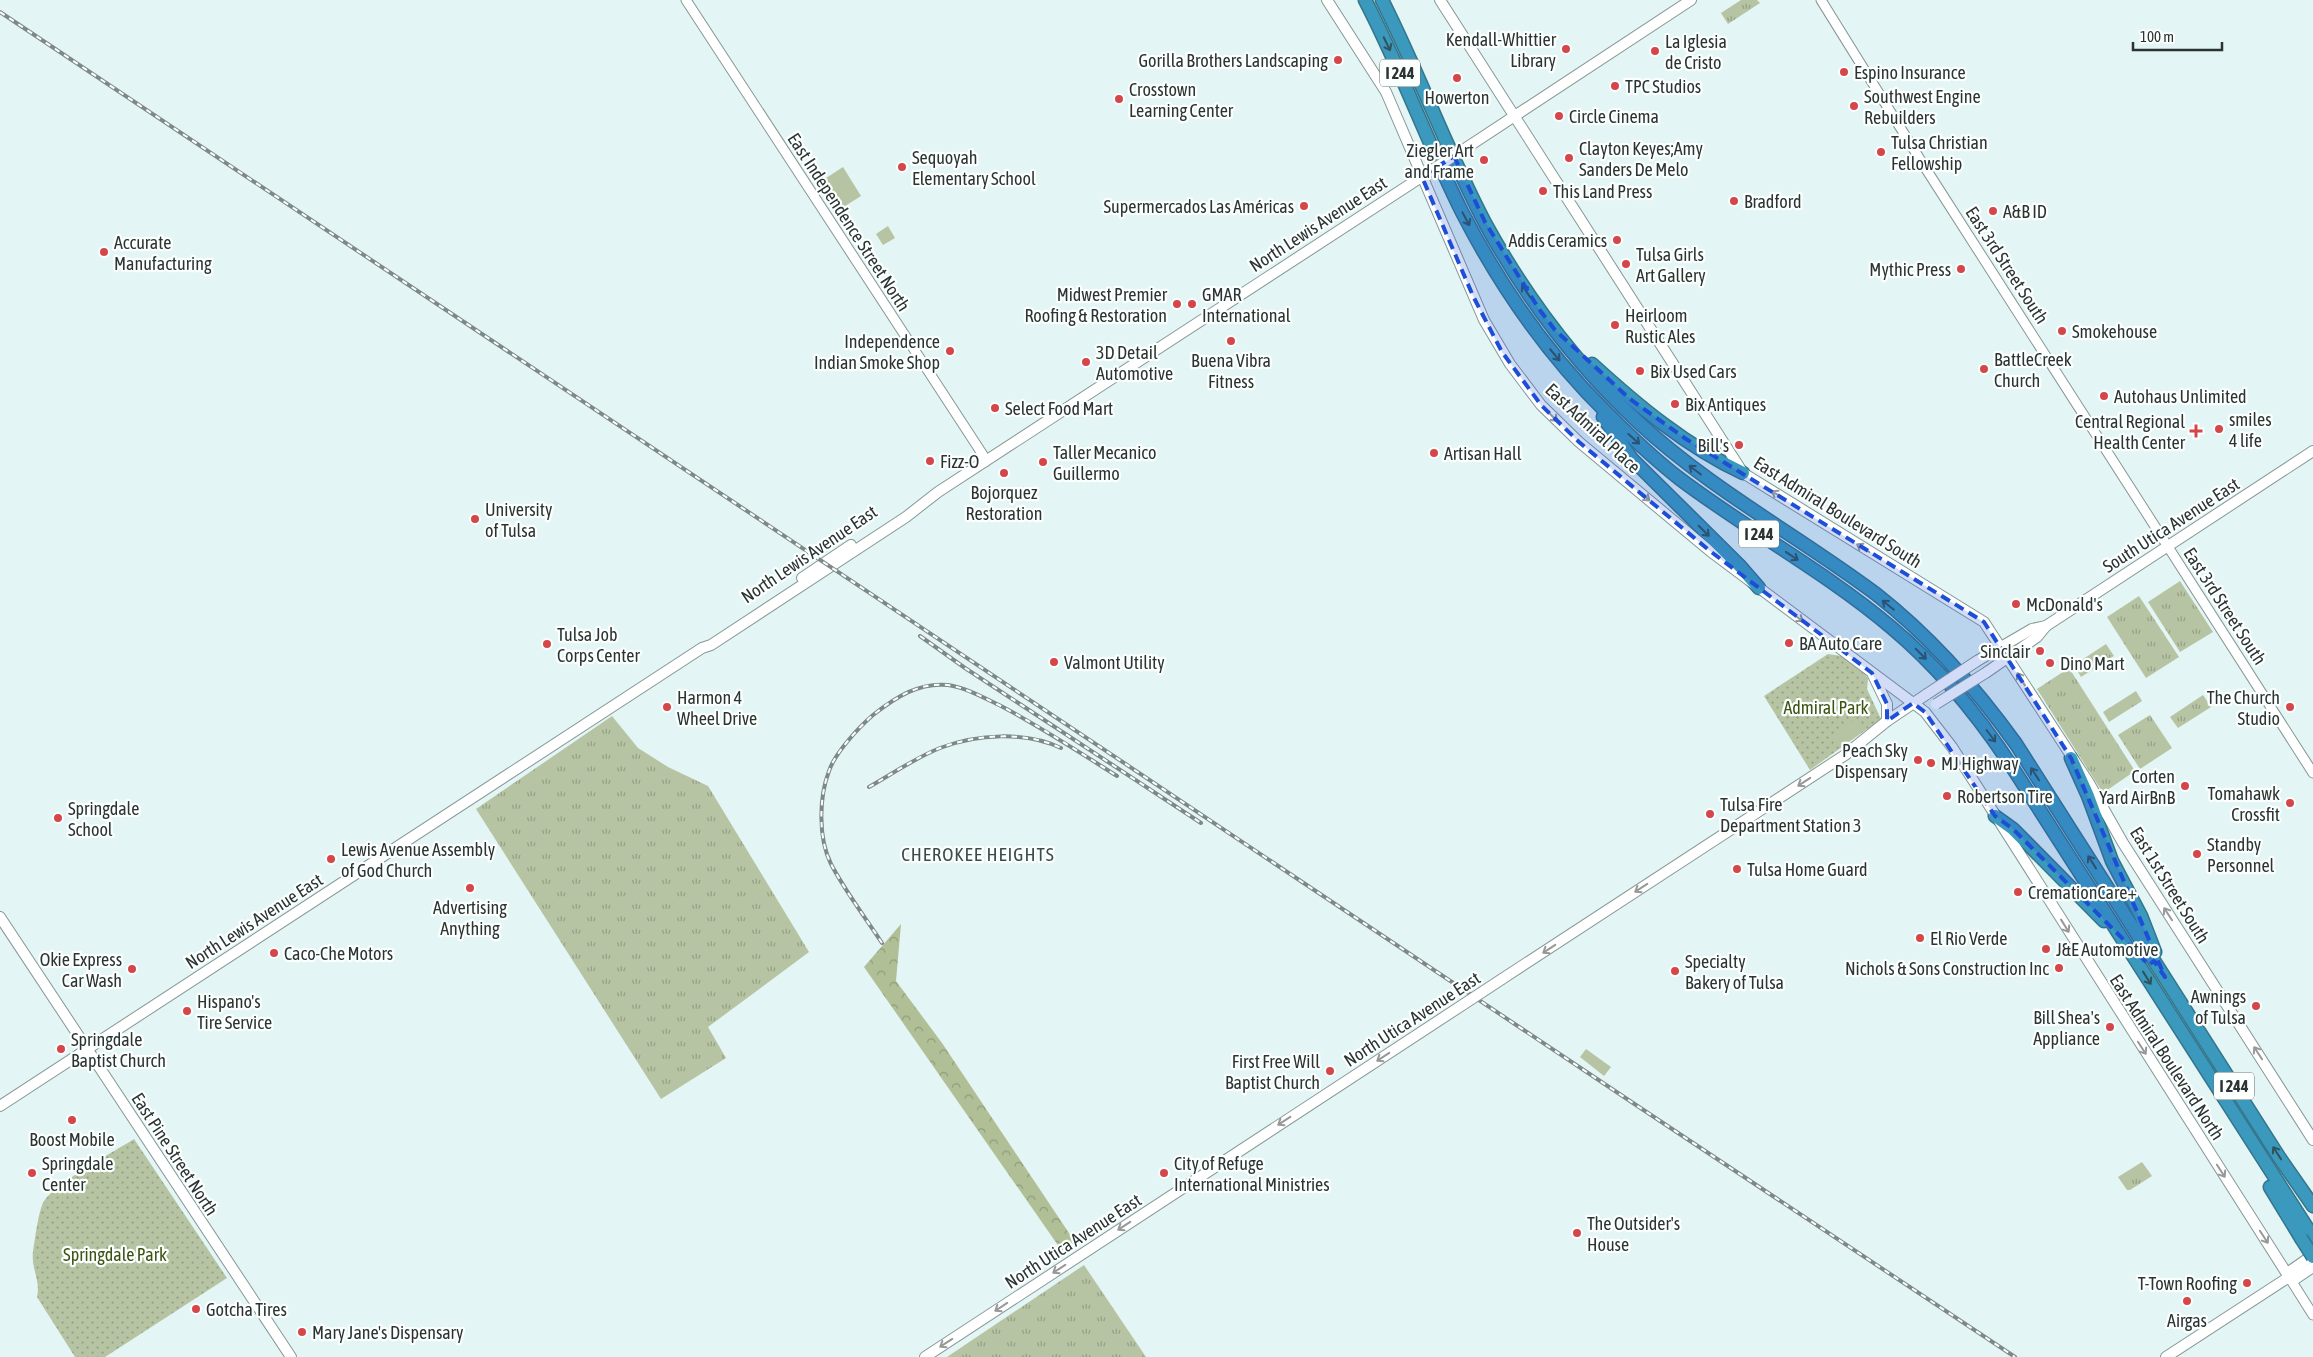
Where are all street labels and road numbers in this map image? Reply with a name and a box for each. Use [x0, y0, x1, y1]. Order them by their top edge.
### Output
road number: I 244 [1380, 59, 1420, 86]
street label: East Independence Street North [783, 129, 915, 315]
street label: North Lewis Avenue East [1246, 172, 1390, 276]
street label: East 3rd Street South [1961, 203, 2053, 327]
street label: East Admiral Place [1541, 379, 1645, 477]
street label: East Admiral Boulevard South [1750, 452, 1926, 572]
street label: South Utica Avenue East [2099, 473, 2243, 577]
street label: North Lewis Avenue East [737, 501, 881, 607]
road number: I 244 [1739, 520, 1779, 548]
street label: East 3rd Street South [2179, 544, 2271, 668]
street label: East 1st Street South [2126, 823, 2214, 947]
street label: North Lewis Avenue East [182, 869, 326, 973]
street label: North Utica Avenue East [1340, 967, 1484, 1071]
street label: East Admiral Boulevard North [2106, 970, 2228, 1144]
road number: I 244 [2214, 1072, 2254, 1100]
street label: East Pine Street North [127, 1089, 223, 1219]
street label: North Utica Avenue East [1001, 1189, 1145, 1293]

